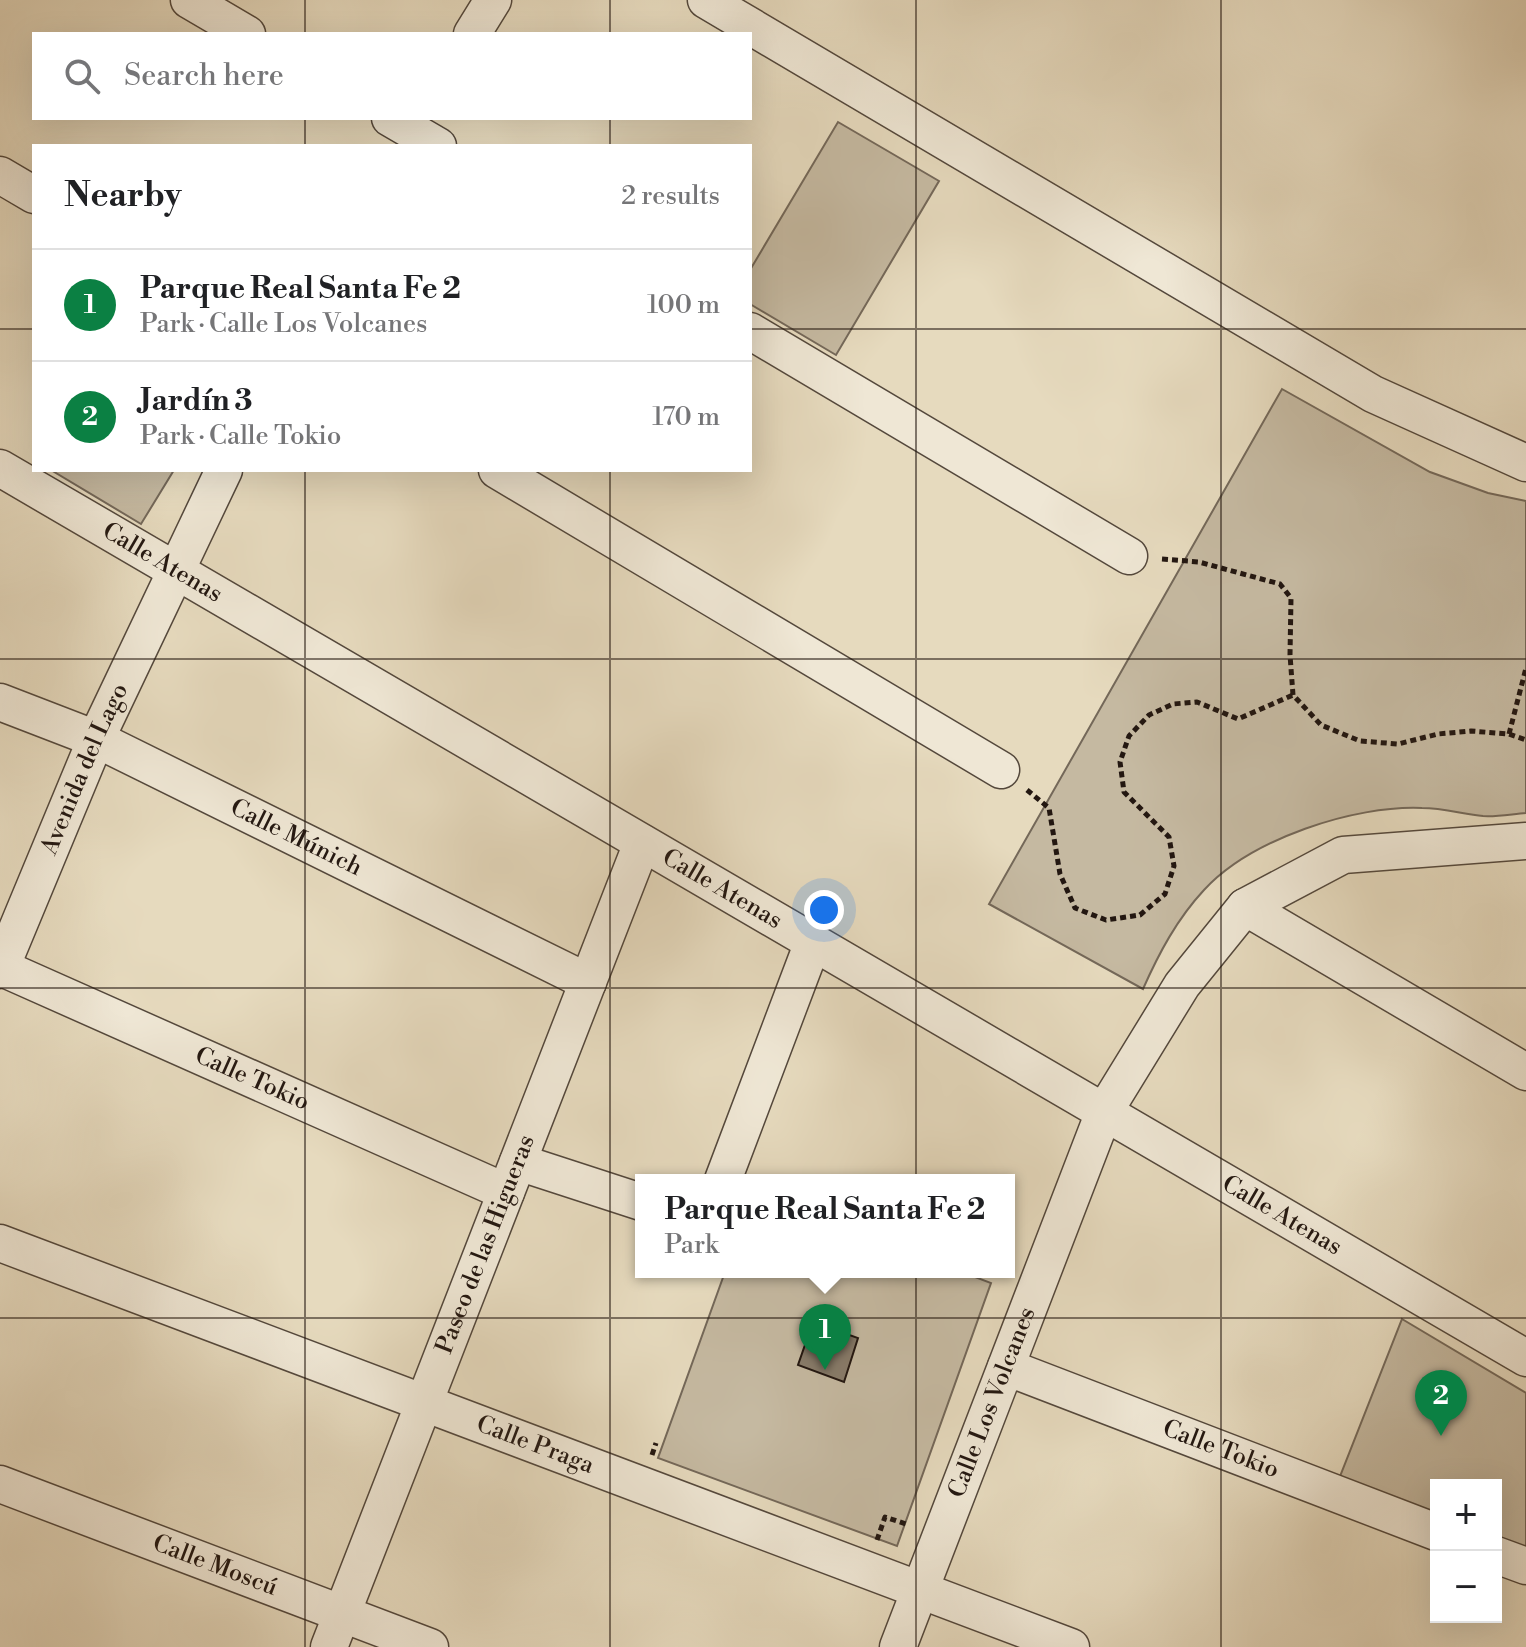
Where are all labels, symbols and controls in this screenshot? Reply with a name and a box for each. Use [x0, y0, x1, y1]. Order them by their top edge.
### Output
search box [32, 32, 752, 120]
icon: search [60, 54, 104, 98]
text: Search here [124, 57, 284, 95]
text: Nearby [64, 175, 182, 217]
text: 2 results [621, 180, 720, 212]
text: Parque Real Santa Fe 2 [140, 270, 461, 308]
text: 1 [84, 289, 96, 321]
text: 100 m [647, 289, 720, 321]
text: Park · Calle Los Volcanes [140, 308, 427, 340]
text: Jardín 3 [140, 382, 253, 420]
text: 2 [82, 401, 98, 433]
text: 170 m [652, 401, 720, 433]
text: Park · Calle Tokio [140, 420, 341, 452]
street label: Calle Atenas [97, 516, 228, 609]
street label: Avenida del Lago [34, 679, 135, 860]
street label: Calle Múnich [225, 793, 367, 883]
street label: Calle Atenas [657, 843, 788, 936]
your location [804, 890, 844, 930]
street label: Calle Tokio [190, 1041, 314, 1118]
street label: Paseo de las Higueras [430, 1131, 542, 1358]
street label: Calle Atenas [1217, 1169, 1347, 1262]
popup [635, 1174, 1015, 1278]
text: Parque Real Santa Fe 2 [664, 1191, 986, 1229]
text: Park [664, 1229, 719, 1261]
street label: Calle Los Volcanes [942, 1303, 1042, 1502]
pin: 1 [799, 1304, 851, 1370]
pin: 2 [1415, 1370, 1467, 1436]
street label: Calle Praga [472, 1409, 599, 1481]
street label: Calle Tokio [1158, 1414, 1283, 1485]
map controls [1430, 1479, 1502, 1623]
button: + [1430, 1479, 1502, 1551]
street label: Calle Moscú [149, 1528, 282, 1603]
button: − [1430, 1551, 1502, 1623]

